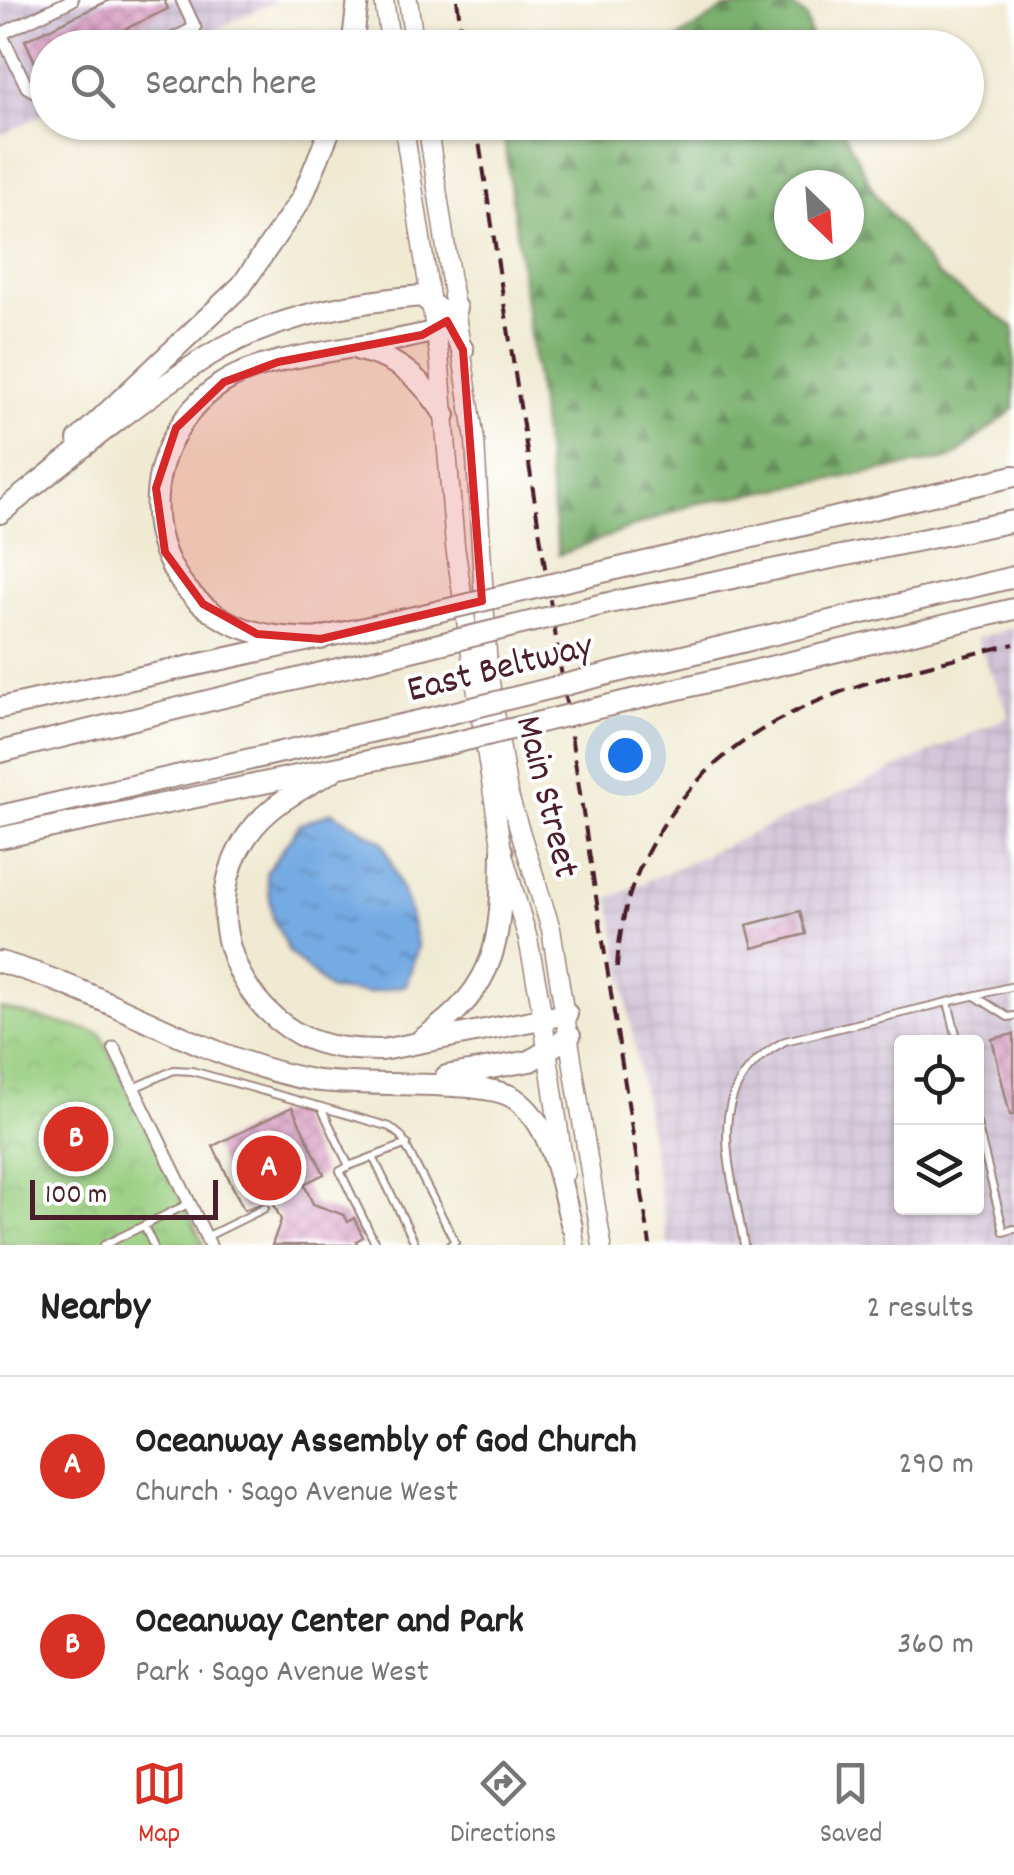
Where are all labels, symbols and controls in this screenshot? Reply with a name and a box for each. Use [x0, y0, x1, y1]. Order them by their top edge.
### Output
search box [30, 30, 984, 140]
icon: search [65, 58, 120, 113]
text: Search here [145, 58, 317, 113]
north arrow [774, 170, 864, 260]
street label: East Beltway [402, 621, 599, 720]
street label: Main Street [498, 710, 591, 884]
your location [600, 730, 651, 781]
map controls [894, 1035, 984, 1215]
button: locate [894, 1035, 984, 1125]
pin: B [44, 1102, 108, 1176]
button: layers [894, 1125, 984, 1215]
pin: A [236, 1130, 302, 1206]
scale bar [30, 1175, 218, 1220]
text: 100 m [45, 1177, 107, 1217]
text: Nearby [40, 1280, 150, 1340]
text: 2 results [867, 1287, 974, 1333]
text: Oceanway Assembly of God Church [135, 1416, 637, 1471]
text: A [64, 1443, 81, 1489]
text: 290 m [899, 1443, 974, 1489]
text: Church · Sago Avenue West [135, 1471, 458, 1517]
text: Oceanway Center and Park [135, 1596, 524, 1651]
text: B [65, 1623, 80, 1669]
text: 360 m [897, 1623, 974, 1669]
text: Park · Sago Avenue West [135, 1651, 429, 1697]
tab: Map [132, 1756, 187, 1856]
tab: Directions [450, 1756, 556, 1856]
tab: Saved [820, 1756, 882, 1856]

